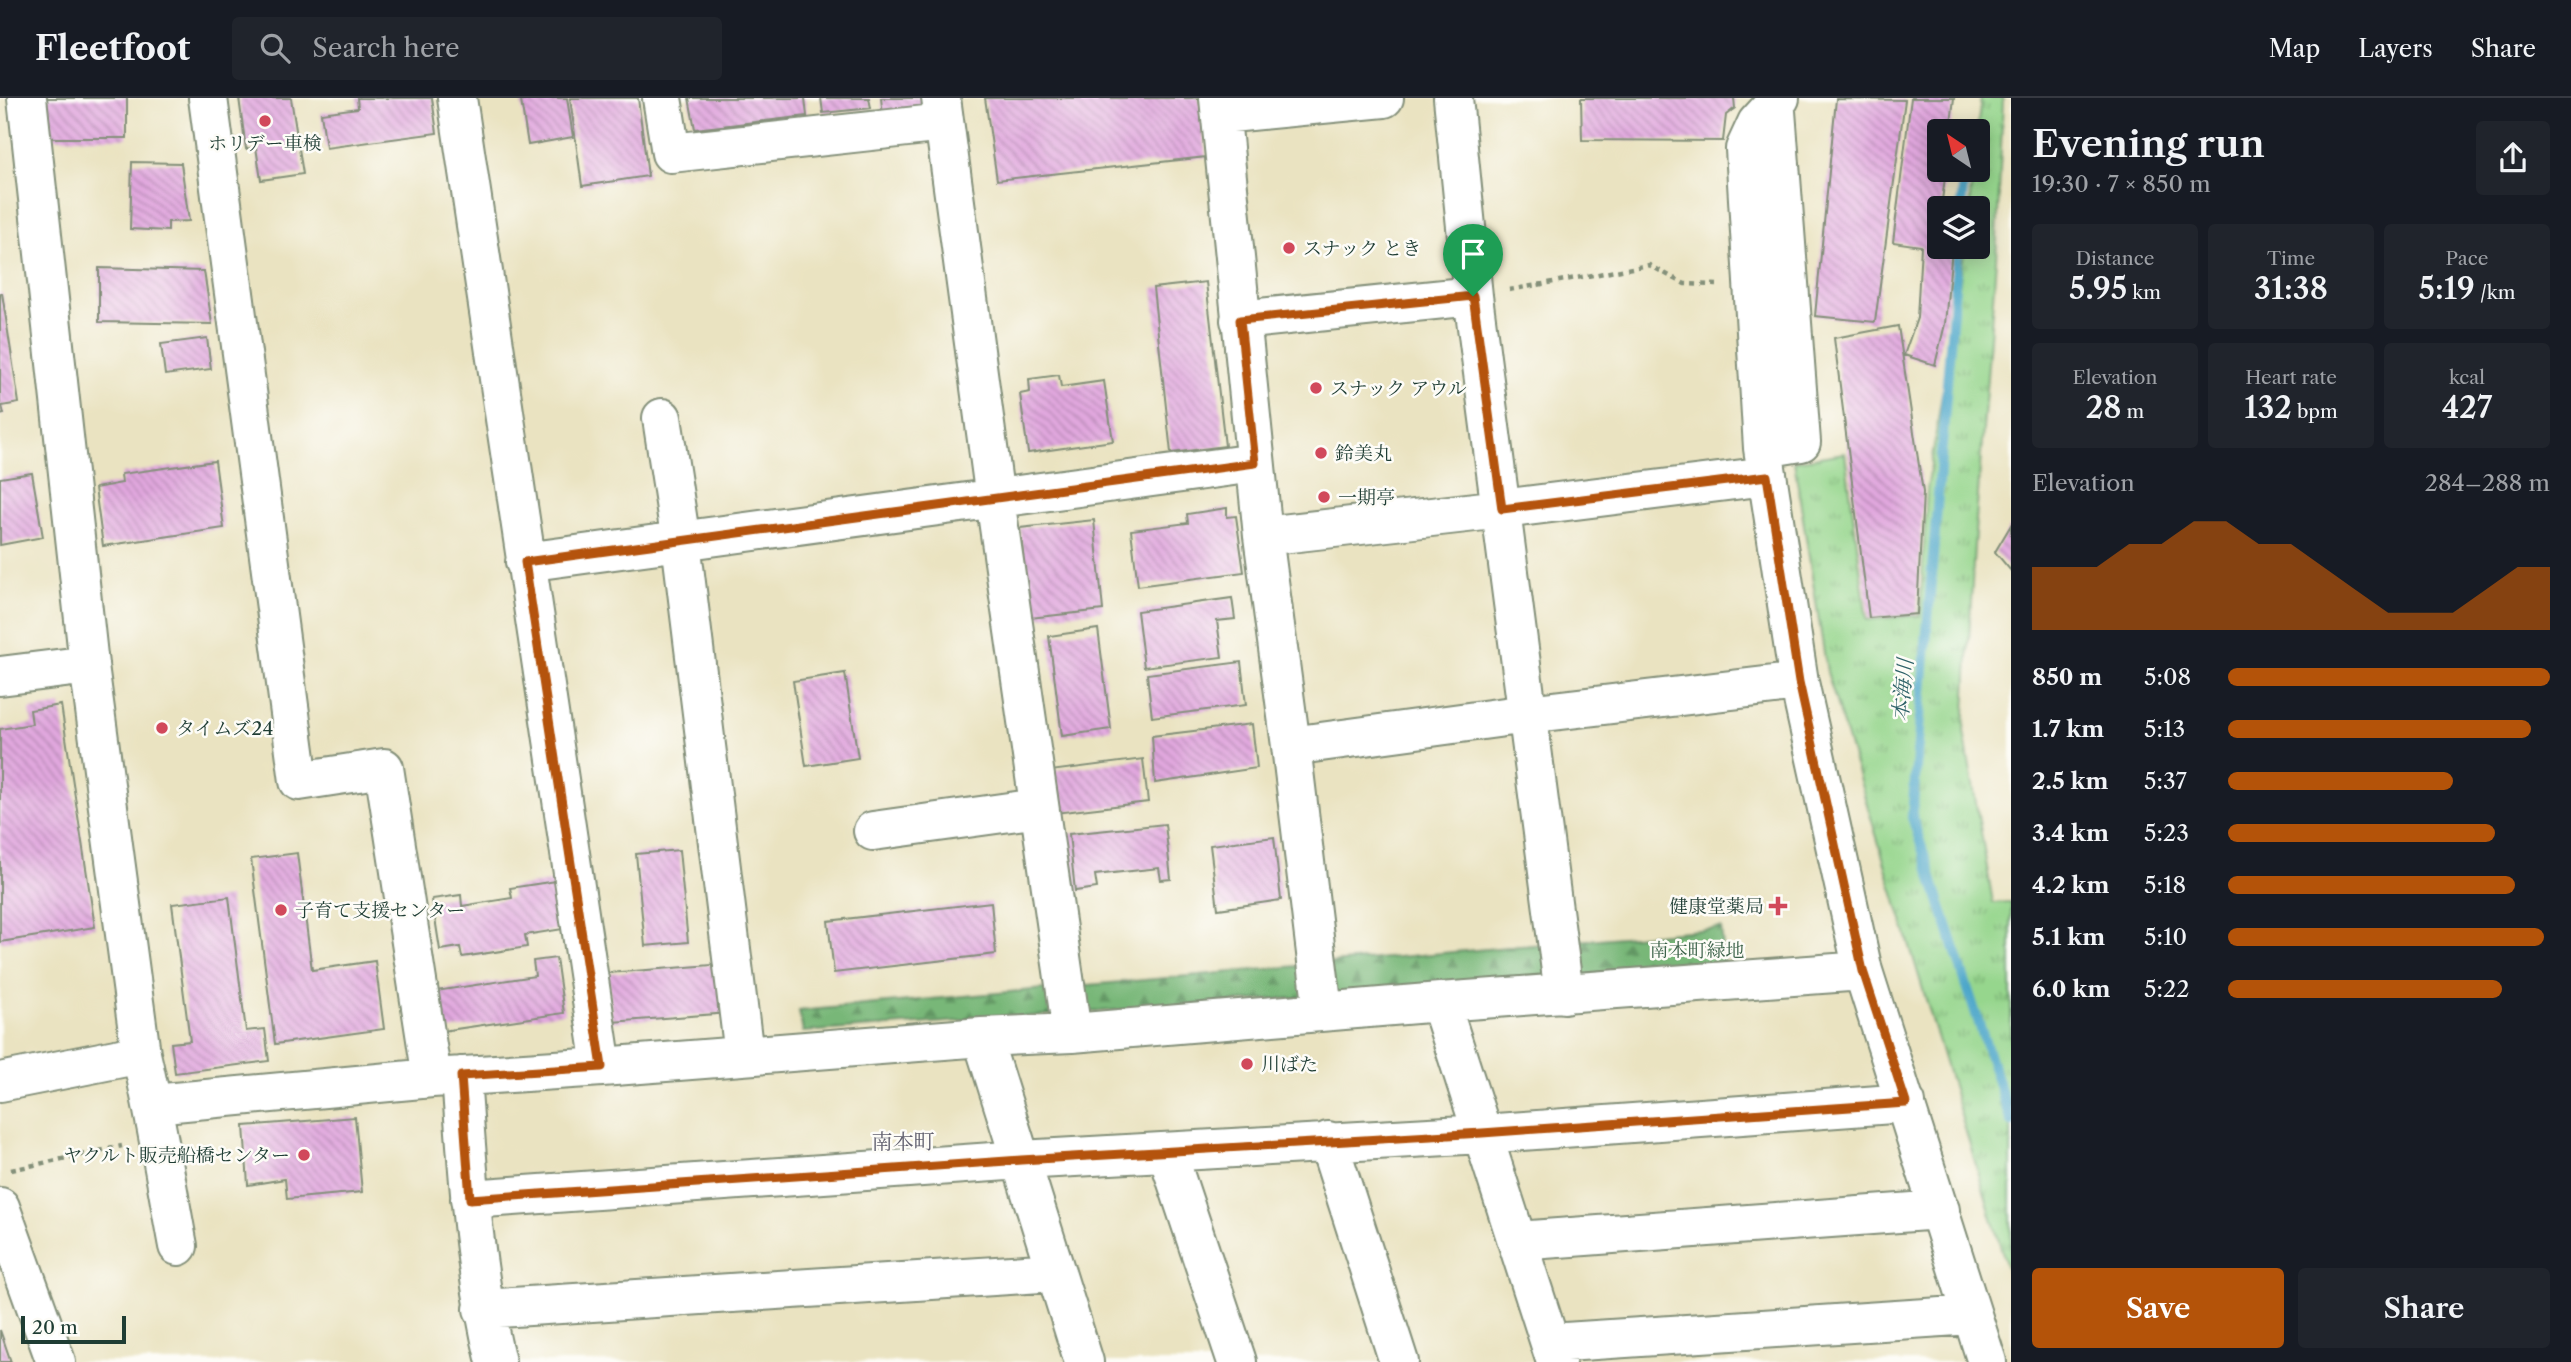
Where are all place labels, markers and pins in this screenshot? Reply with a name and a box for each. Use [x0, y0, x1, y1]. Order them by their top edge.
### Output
marker: ホリデー車検 [257, 113, 273, 129]
place label: ホリデー車検 [208, 132, 322, 155]
pin [1443, 224, 1503, 296]
place label: スナック とき [1303, 237, 1421, 260]
marker: スナック とき [1281, 240, 1297, 256]
place label: スナック アウル [1330, 377, 1467, 400]
marker: スナック アウル [1308, 380, 1324, 396]
place label: 鈴美丸 [1335, 442, 1392, 465]
marker: 鈴美丸 [1313, 445, 1329, 461]
place label: 一期亭 [1338, 486, 1395, 509]
marker: 一期亭 [1316, 489, 1332, 505]
place label: タイムズ24 [176, 717, 274, 740]
marker: タイムズ24 [154, 720, 170, 736]
place label: 健康堂薬局 [1669, 895, 1764, 918]
marker: 健康堂薬局 [1770, 898, 1786, 914]
place label: 子育て支援センター [295, 899, 465, 922]
marker: 子育て支援センター [273, 902, 289, 918]
place label: 川ばた [1261, 1053, 1318, 1076]
marker: 川ばた [1239, 1056, 1255, 1072]
place label: ヤクルト販売船橋センター [63, 1144, 290, 1167]
marker: ヤクルト販売船橋センター [296, 1147, 312, 1163]

